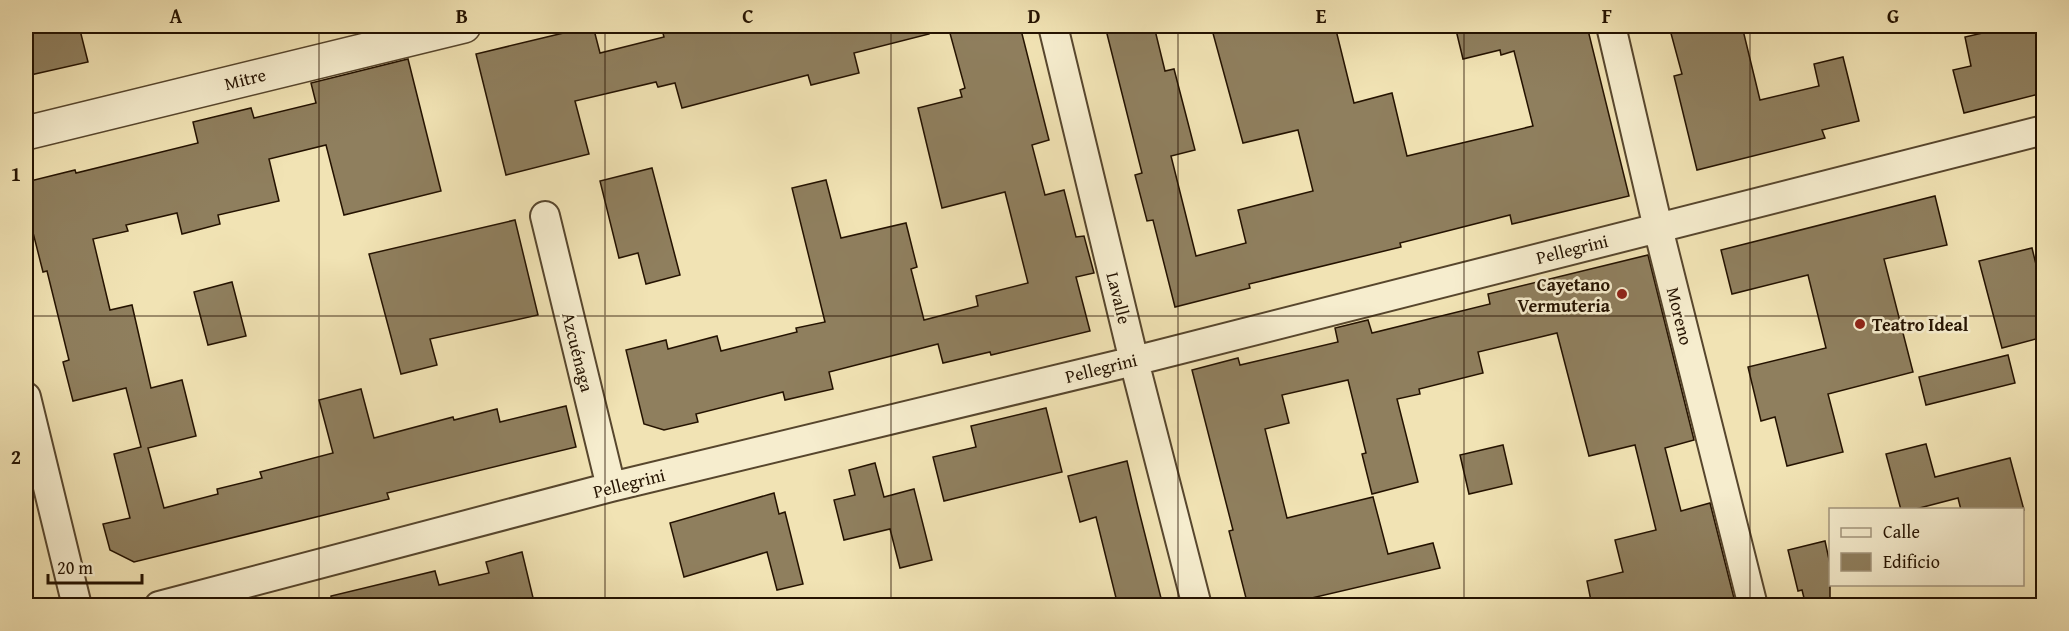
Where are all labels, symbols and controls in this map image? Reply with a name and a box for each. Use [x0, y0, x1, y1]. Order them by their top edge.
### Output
text: A [170, 1, 183, 30]
text: B [456, 1, 468, 30]
text: C [742, 1, 754, 30]
text: D [1027, 1, 1041, 30]
text: E [1316, 1, 1327, 30]
text: F [1602, 1, 1612, 30]
text: G [1887, 1, 1899, 30]
street label: Mitre [221, 61, 269, 97]
text: 1 [11, 159, 21, 188]
street label: Pellegrini [1533, 227, 1611, 271]
street label: Lavalle [1100, 269, 1138, 327]
place label: Cayetano Vermuteria [1517, 271, 1611, 319]
street label: Moreno [1660, 284, 1700, 348]
marker: Cayetano Vermuteria [1615, 287, 1629, 301]
street label: Azcuénaga [555, 309, 601, 395]
place label: Teatro Ideal [1872, 311, 1969, 338]
marker: Teatro Ideal [1853, 317, 1867, 331]
street label: Pellegrini [1062, 346, 1140, 390]
text: 2 [11, 442, 21, 471]
street label: Pellegrini [590, 461, 668, 505]
legend [1829, 508, 2024, 586]
text: Calle [1883, 518, 1920, 545]
scale bar [48, 547, 142, 585]
text: Edificio [1883, 548, 1940, 575]
text: 20 m [57, 554, 93, 581]

